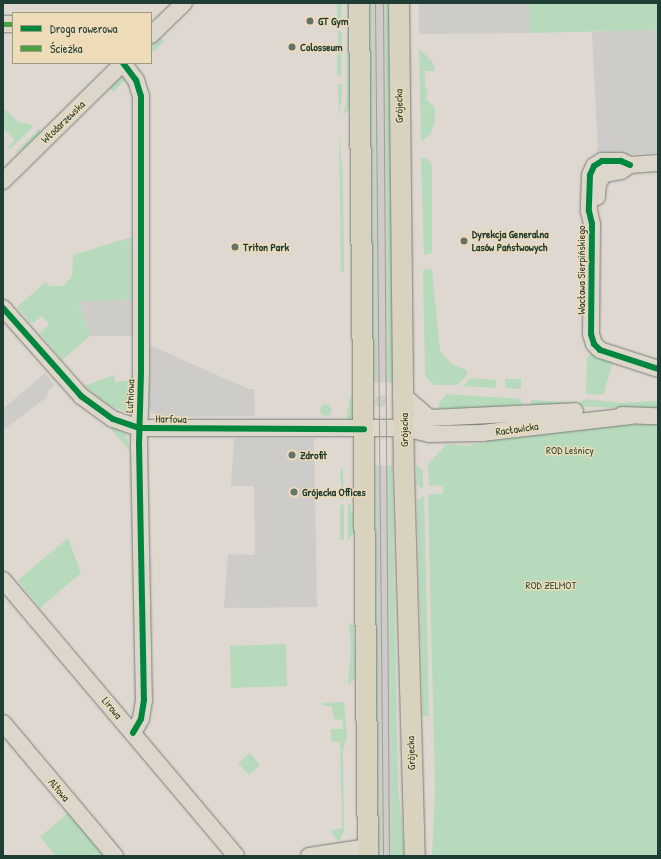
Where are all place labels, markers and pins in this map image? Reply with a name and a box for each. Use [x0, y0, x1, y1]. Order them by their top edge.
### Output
place label: GT Gym [318, 14, 348, 28]
marker: GT Gym [305, 16, 315, 26]
place label: Colosseum [300, 40, 343, 54]
marker: Colosseum [287, 42, 297, 52]
place label: Dyrekcja Generalna Lasów Państwowych [472, 228, 549, 254]
marker: Dyrekcja Generalna Lasów Państwowych [459, 236, 469, 246]
place label: Triton Park [243, 240, 289, 254]
marker: Triton Park [230, 242, 240, 252]
place label: Zdrofit [300, 448, 327, 462]
marker: Zdrofit [287, 450, 297, 460]
place label: Grójecka Offices [302, 485, 366, 499]
marker: Grójecka Offices [289, 487, 299, 497]

